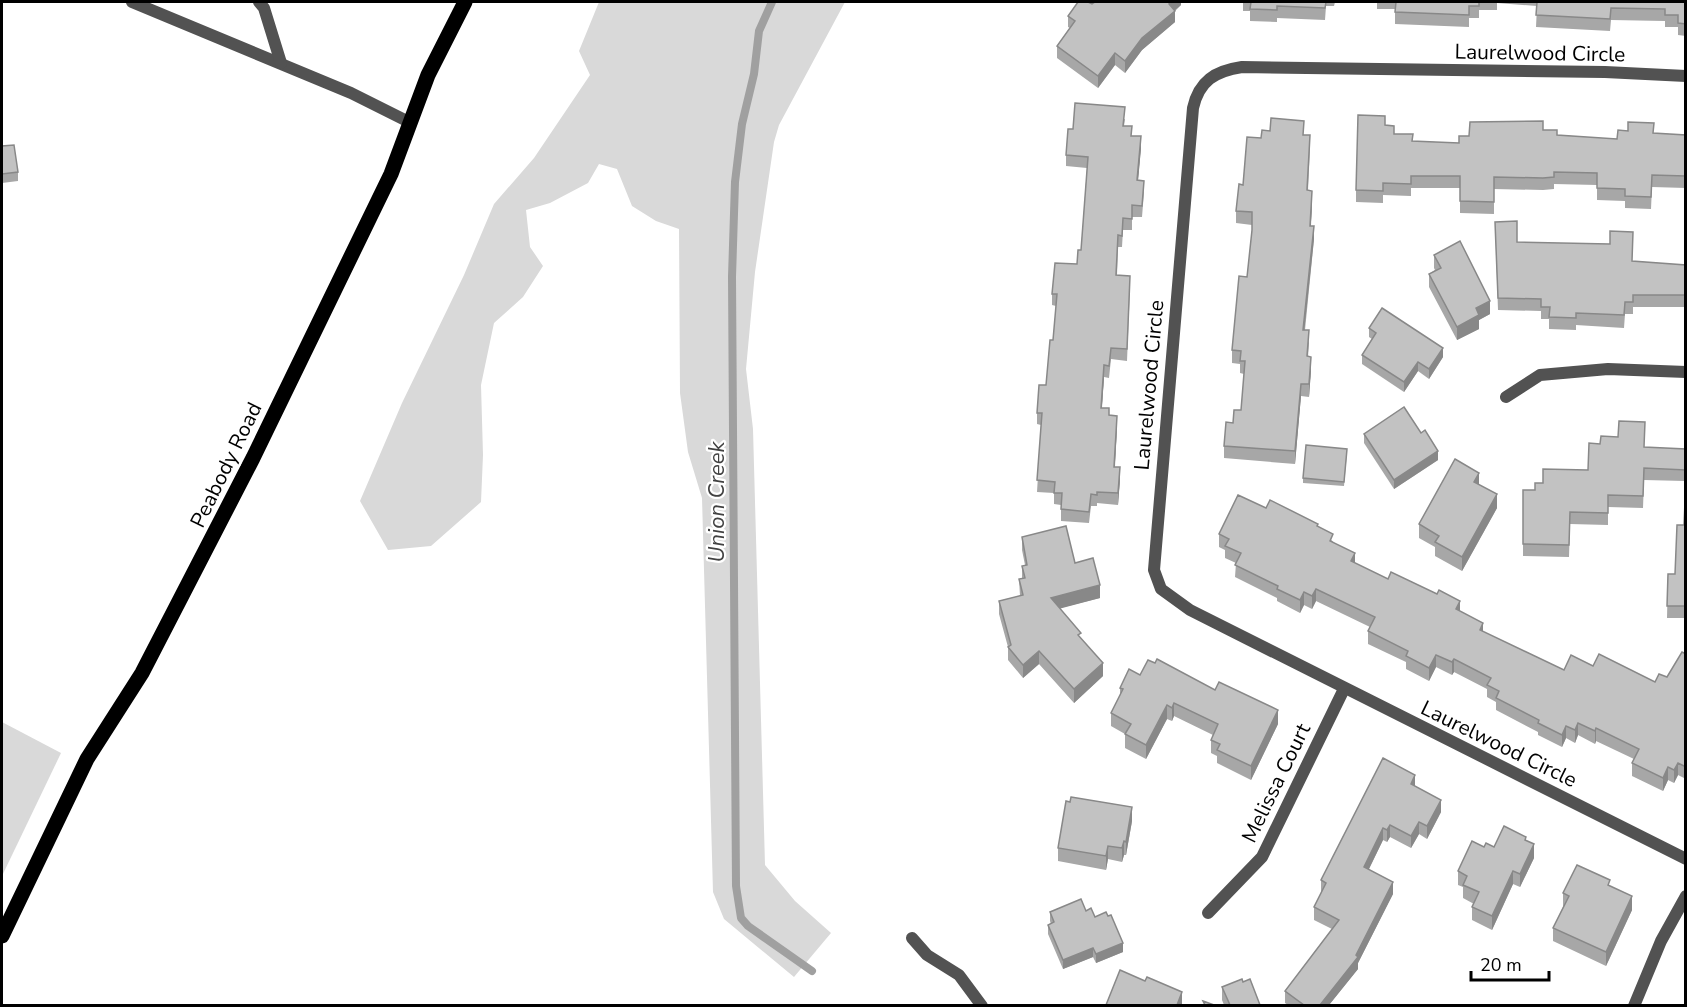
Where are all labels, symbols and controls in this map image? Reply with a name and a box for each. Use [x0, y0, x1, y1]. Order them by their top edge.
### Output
street label: Laurelwood Circle [1454, 38, 1626, 68]
street label: Laurelwood Circle [1128, 299, 1170, 471]
street label: Peabody Road [184, 398, 268, 532]
water label: Union Creek [702, 441, 732, 562]
street label: Laurelwood Circle [1416, 694, 1582, 794]
street label: Melissa Court [1235, 718, 1317, 847]
scale bar [1471, 944, 1549, 982]
text: 20 m [1480, 953, 1522, 977]

